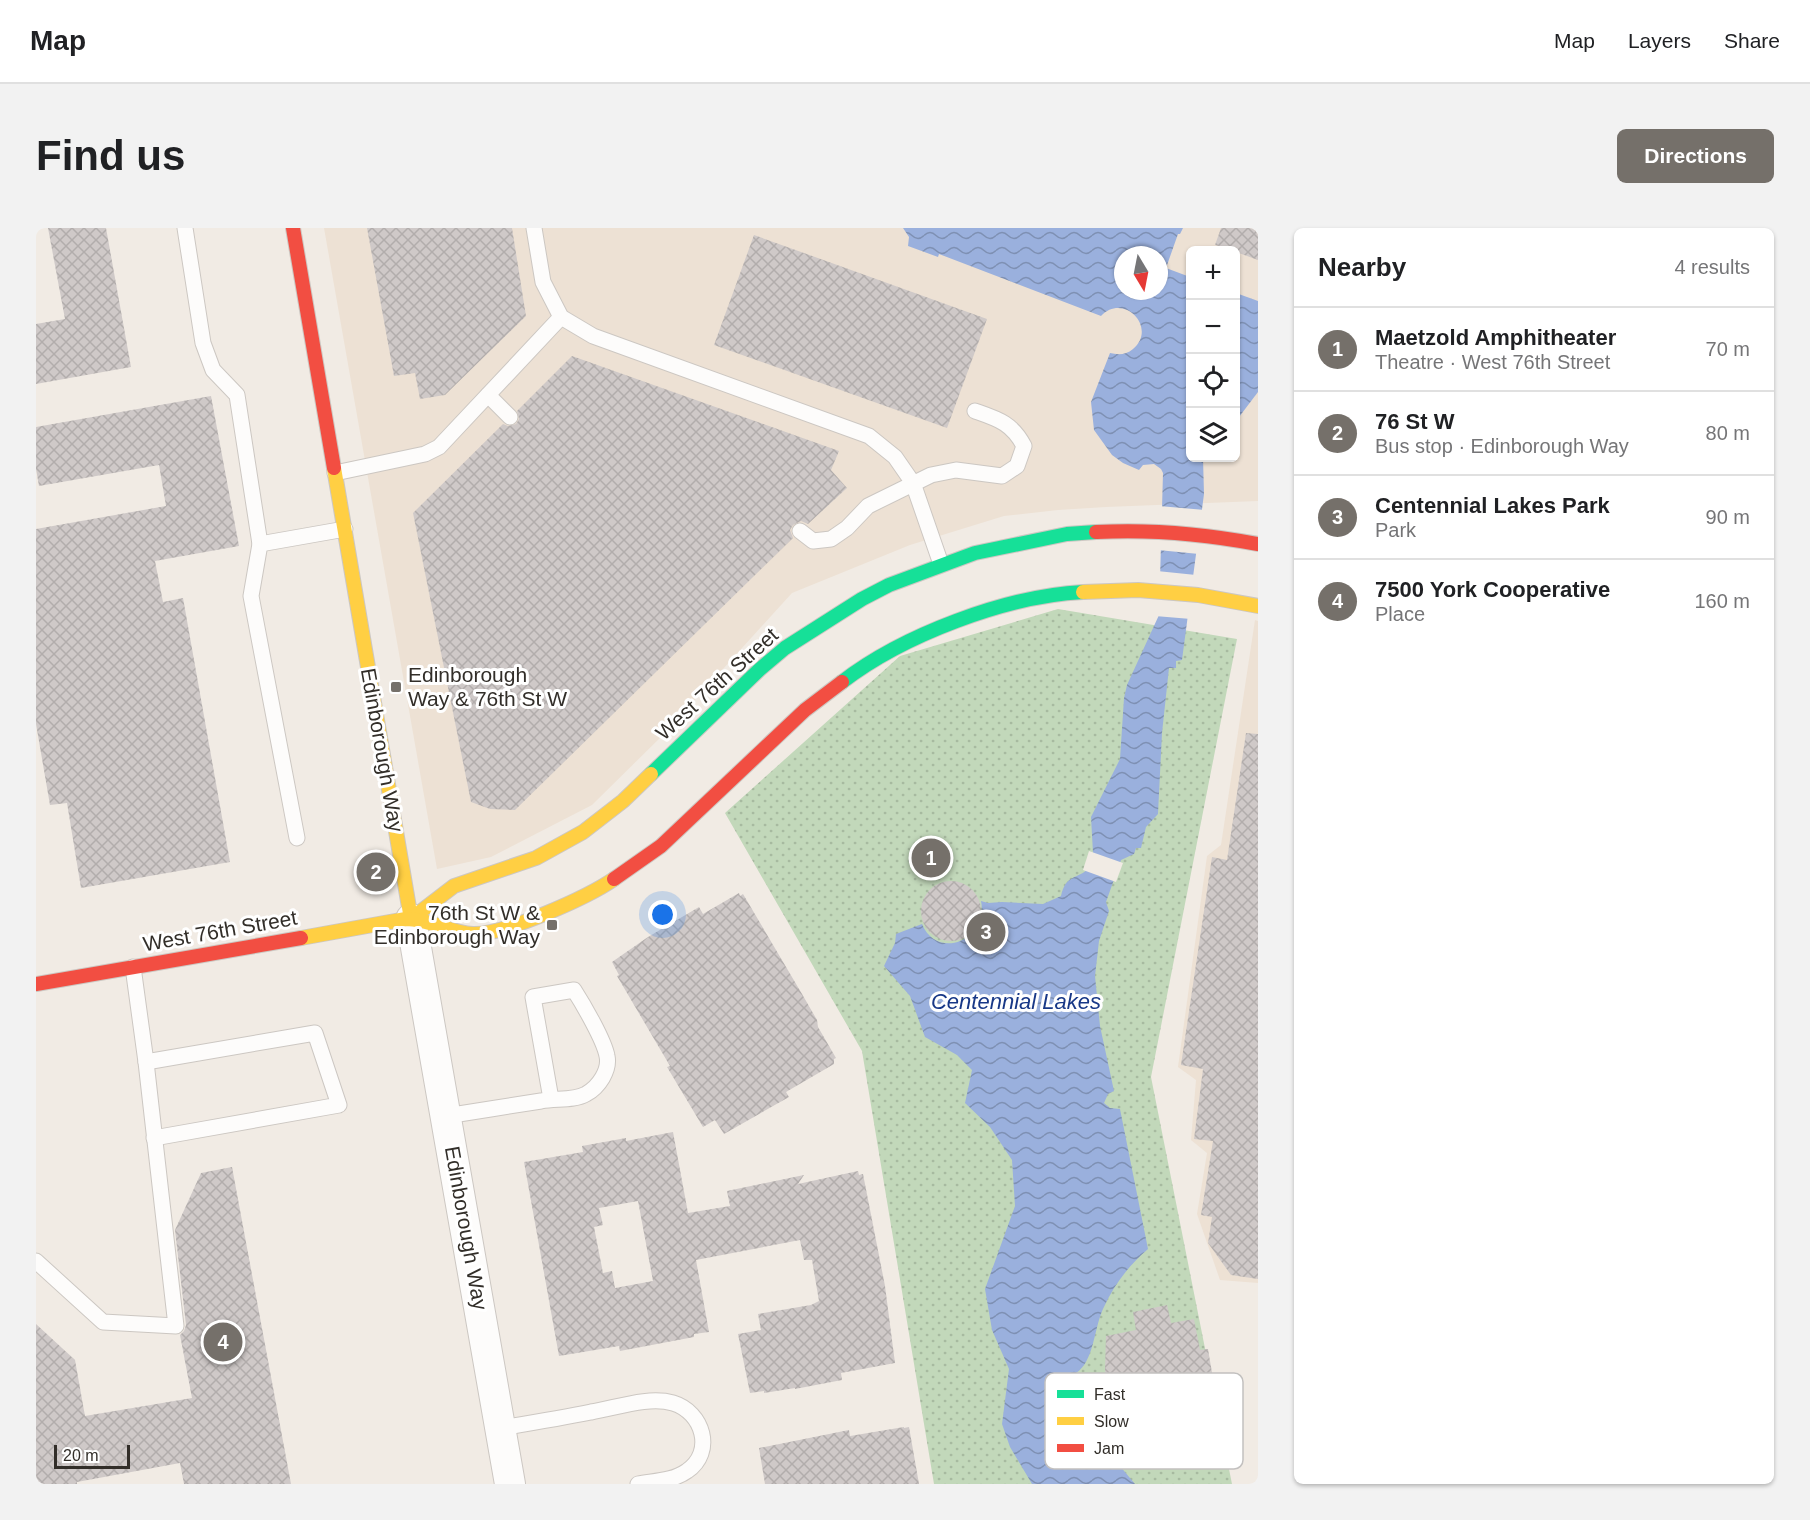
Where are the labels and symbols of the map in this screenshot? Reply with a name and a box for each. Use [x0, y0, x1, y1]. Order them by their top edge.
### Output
north arrow [1114, 246, 1168, 300]
street label: West 76th Street [651, 623, 782, 744]
place label: Edinborough Way & 76th St W [408, 663, 567, 710]
street label: Edinborough Way [357, 666, 408, 834]
marker: Edinborough Way & 76th St W [389, 680, 403, 694]
pin: 1 [912, 836, 950, 880]
pin: 2 [356, 850, 396, 894]
your location [648, 900, 677, 929]
place label: 76th St W & Edinborough Way [374, 901, 540, 948]
street label: West 76th Street [141, 906, 299, 955]
pin: 3 [966, 910, 1006, 954]
marker: 76th St W & Edinborough Way [545, 918, 559, 932]
water label: Centennial Lakes [931, 989, 1101, 1014]
street label: Edinborough Way [441, 1144, 492, 1312]
pin: 4 [204, 1320, 243, 1364]
legend [1045, 1373, 1243, 1469]
text: Fast [1094, 1386, 1126, 1403]
text: Slow [1094, 1413, 1129, 1430]
text: Jam [1094, 1440, 1124, 1457]
scale bar [54, 1442, 130, 1470]

